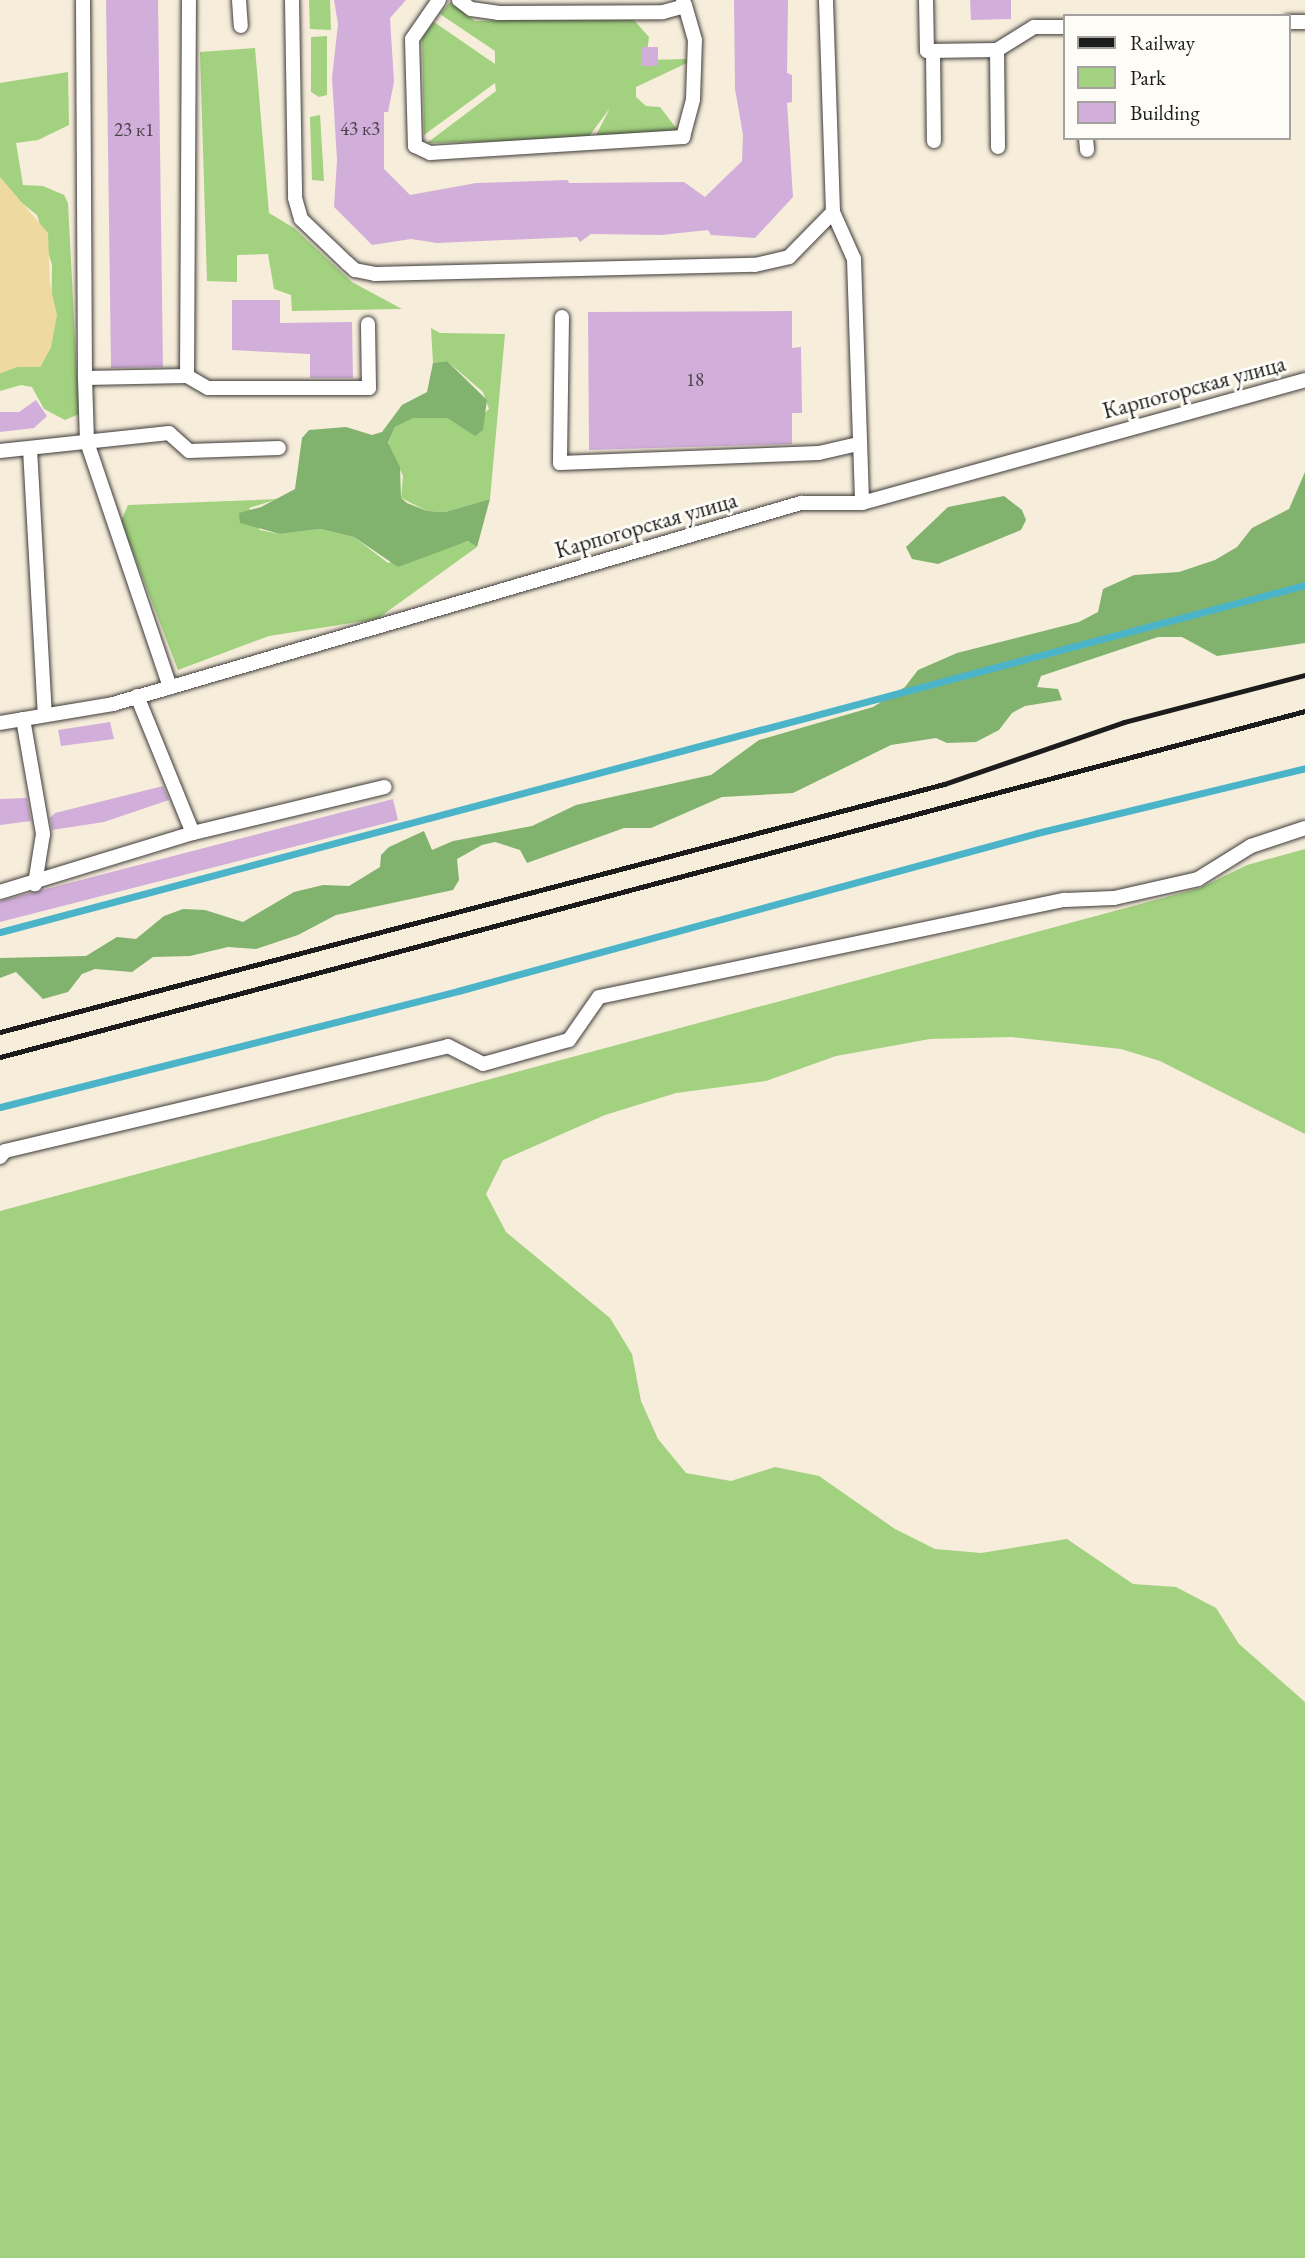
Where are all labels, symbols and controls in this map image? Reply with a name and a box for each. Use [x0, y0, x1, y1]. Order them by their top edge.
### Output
legend [1064, 14, 1291, 140]
text: Railway [1130, 29, 1195, 56]
text: Park [1130, 64, 1166, 91]
text: Building [1130, 99, 1200, 126]
house number: 43 к3 [340, 118, 380, 140]
house number: 23 к1 [114, 119, 154, 141]
street label: Карпогорская улица [1100, 349, 1288, 425]
house number: 18 [686, 369, 704, 391]
street label: Карпогорская улица [552, 486, 740, 564]

